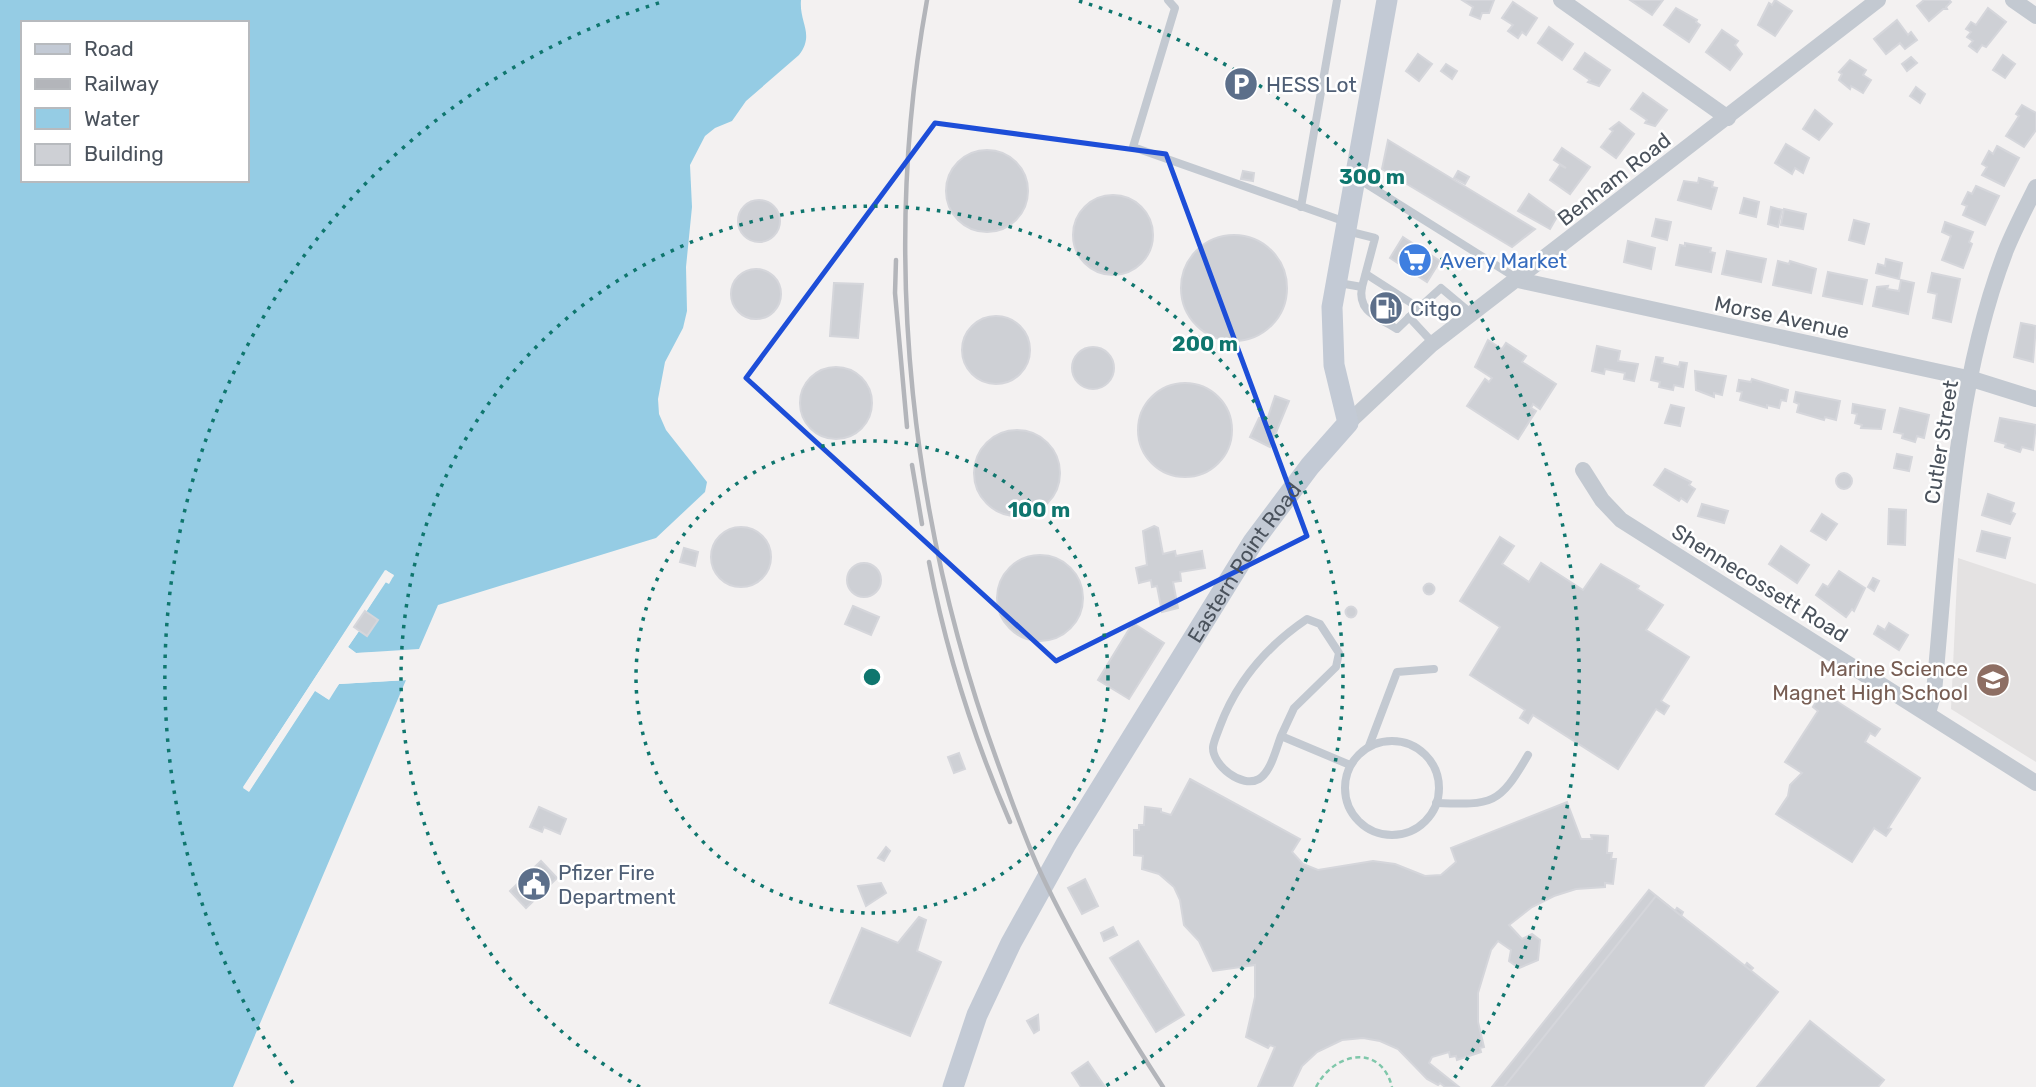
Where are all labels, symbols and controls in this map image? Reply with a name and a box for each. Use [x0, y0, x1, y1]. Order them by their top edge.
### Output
legend [21, 21, 248, 182]
text: Road [84, 36, 134, 61]
parking icon: HESS Lot [1222, 65, 1260, 103]
text: Railway [84, 71, 159, 96]
place label: HESS Lot [1266, 72, 1357, 97]
text: Water [84, 106, 140, 131]
street label: Benham Road [1553, 127, 1675, 231]
text: Building [84, 141, 164, 166]
text: 300 m [1339, 164, 1405, 189]
supermarket icon: Avery Market [1396, 241, 1434, 279]
place label: Avery Market [1440, 248, 1567, 273]
fuel station icon: Citgo [1367, 289, 1405, 327]
street label: Morse Avenue [1712, 290, 1852, 344]
place label: Citgo [1410, 296, 1462, 321]
text: 200 m [1172, 331, 1238, 356]
street label: Cutler Street [1919, 378, 1963, 506]
street label: Eastern Point Road [1182, 477, 1306, 647]
text: 100 m [1008, 497, 1070, 522]
street label: Shennecossett Road [1667, 519, 1853, 647]
place label: Marine Science Magnet High School [1772, 656, 1968, 705]
school or university icon: Marine Science Magnet High School [1974, 661, 2012, 699]
centre of rings [860, 665, 884, 689]
place label: Pfizer Fire Department [558, 860, 676, 909]
public building icon: Pfizer Fire Department [515, 865, 553, 903]

